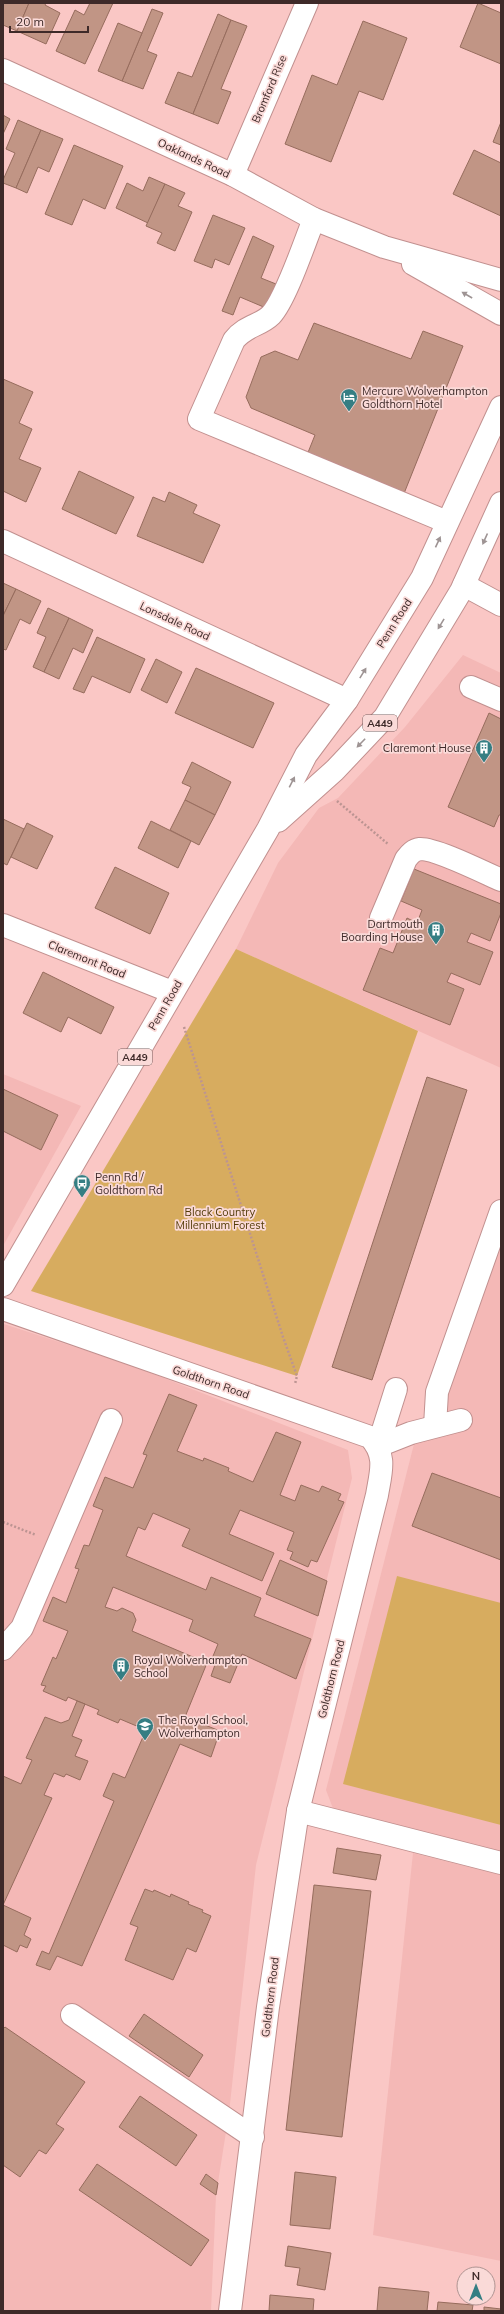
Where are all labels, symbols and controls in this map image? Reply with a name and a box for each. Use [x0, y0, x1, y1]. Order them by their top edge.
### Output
scale bar [10, 8, 88, 34]
text: 20 m [16, 14, 44, 29]
street label: Bromford Rise [248, 53, 290, 125]
street label: Oaklands Road [156, 135, 232, 181]
one-way arrow [461, 291, 473, 298]
place label: Mercure Wolverhampton Goldthorn Hotel [362, 384, 488, 411]
hotel icon: Mercure Wolverhampton Goldthorn Hotel [339, 387, 359, 412]
one-way arrow [482, 533, 488, 545]
one-way arrow [435, 537, 441, 548]
street label: Penn Road [373, 596, 415, 650]
street label: Lonsdale Road [138, 599, 212, 643]
one-way arrow [437, 619, 445, 629]
one-way arrow [359, 668, 367, 679]
road number: A449 [363, 715, 397, 731]
one-way arrow [356, 738, 365, 748]
building icon: Claremont House [474, 738, 494, 763]
place label: Claremont House [383, 741, 471, 755]
one-way arrow [289, 776, 295, 788]
place label: Dartmouth Boarding House [341, 917, 423, 944]
building icon: Dartmouth Boarding House [426, 920, 446, 945]
street label: Claremont Road [46, 937, 128, 981]
street label: Penn Road [145, 977, 185, 1033]
road number: A449 [118, 1049, 152, 1065]
place label: Penn Rd / Goldthorn Rd [95, 1170, 163, 1197]
bus stop icon: Penn Rd / Goldthorn Rd [72, 1173, 92, 1198]
park label: Black Country Millennium Forest [175, 1205, 265, 1232]
street label: Goldthorn Road [171, 1362, 251, 1402]
street label: Goldthorn Road [314, 1638, 348, 1720]
place label: Royal Wolverhampton School [134, 1653, 248, 1680]
building icon: Royal Wolverhampton School [111, 1656, 131, 1681]
place label: The Royal School, Wolverhampton [158, 1713, 248, 1740]
school or university icon: The Royal School, Wolverhampton [135, 1716, 155, 1741]
street label: Goldthorn Road [258, 1956, 282, 2038]
north arrow [456, 2266, 496, 2306]
text: N [472, 2269, 480, 2283]

